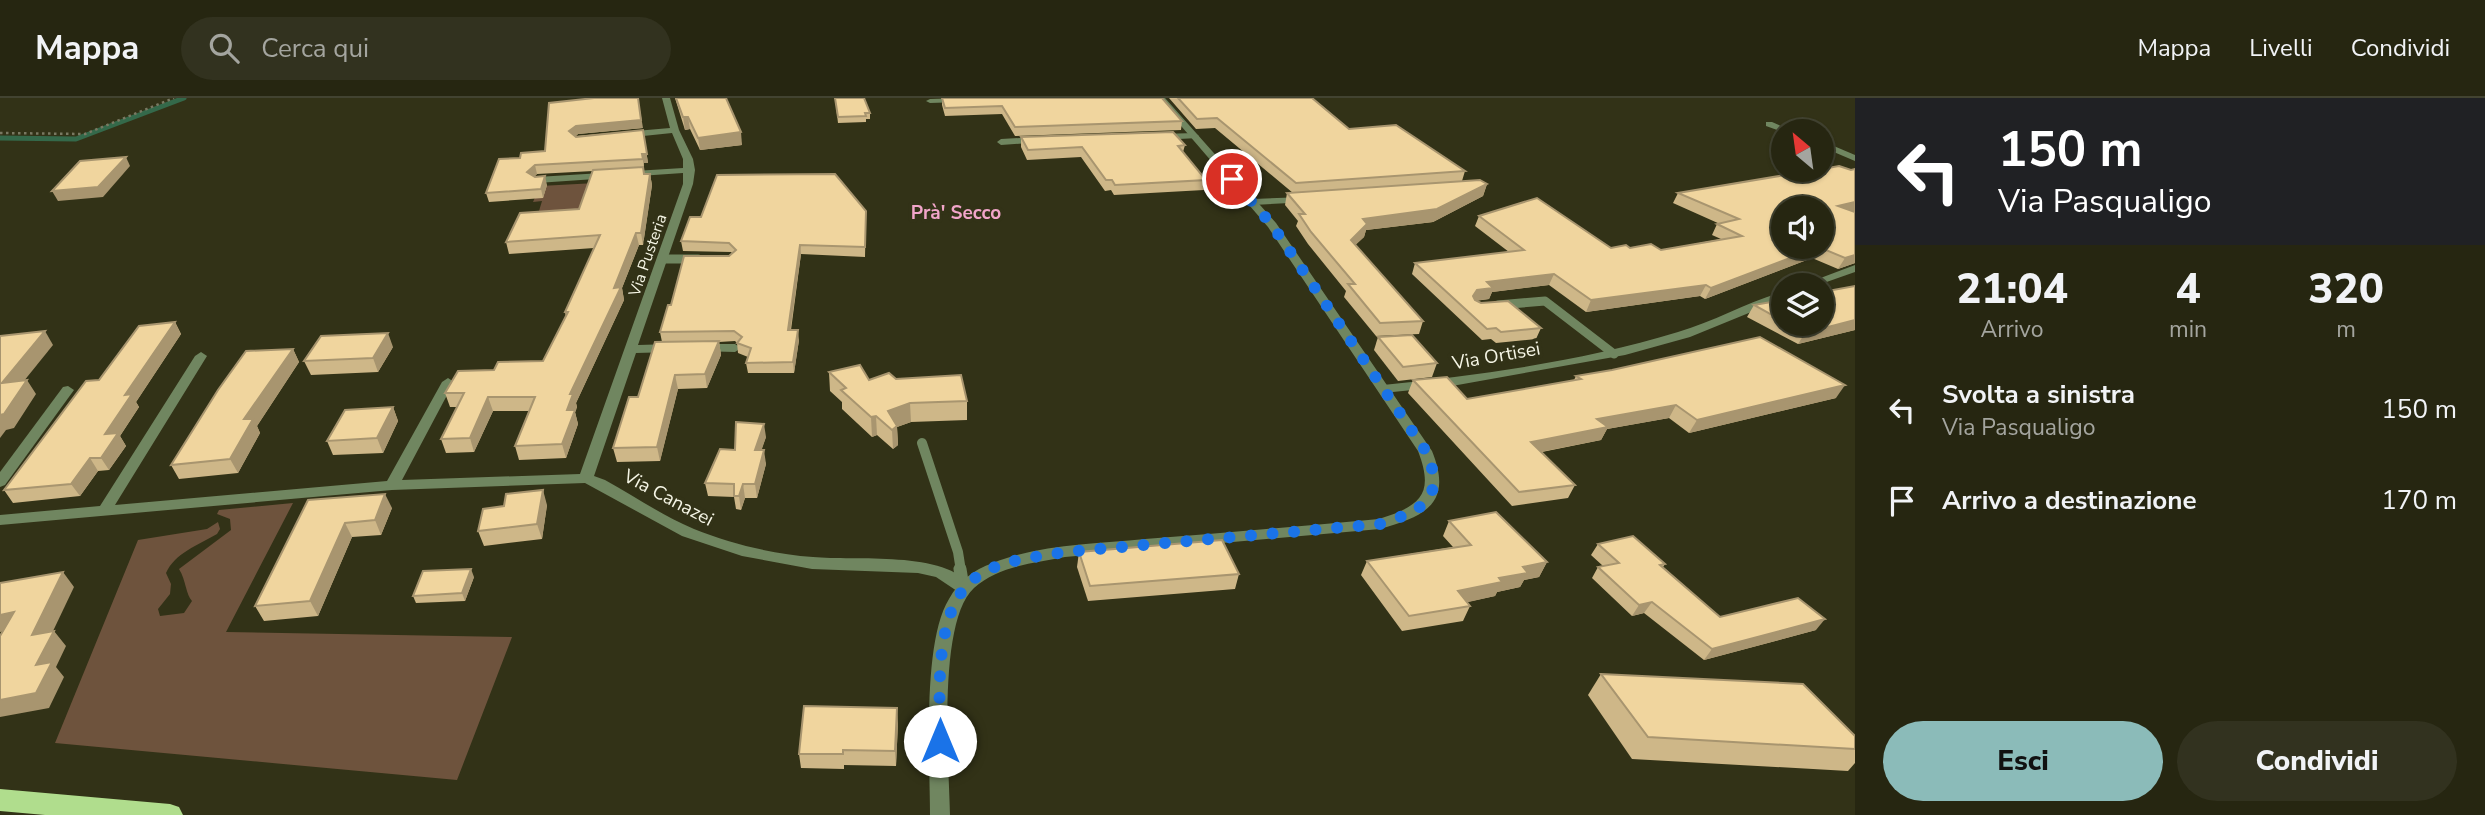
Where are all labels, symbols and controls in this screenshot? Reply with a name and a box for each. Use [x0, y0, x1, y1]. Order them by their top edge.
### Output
search box [181, 17, 671, 80]
text: Mappa [35, 26, 139, 71]
icon: search [205, 29, 243, 67]
text: Cerca qui [261, 31, 369, 66]
text: Mappa [2137, 32, 2211, 64]
text: Livelli [2249, 32, 2313, 64]
text: Condividi [2351, 32, 2450, 64]
text: 150 m [1998, 116, 2142, 183]
north arrow [1771, 119, 1834, 182]
map controls [1771, 119, 1834, 336]
icon: left [1883, 126, 1974, 217]
pin [1202, 149, 1262, 209]
icon: arrive [1213, 160, 1251, 198]
text: Via Pasqualigo [1998, 180, 2212, 223]
button: sound [1771, 196, 1834, 259]
district label: Prà' Secco [911, 200, 1001, 226]
street label: Via Pusteria [623, 211, 672, 300]
text: 21:04 [1956, 261, 2068, 318]
text: 4 [2175, 261, 2201, 318]
text: 320 [2308, 261, 2384, 318]
button: layers [1771, 273, 1834, 336]
text: Arrivo [1980, 314, 2044, 345]
text: min [2169, 314, 2207, 345]
text: m [2336, 314, 2356, 345]
street label: Via Ortisei [1449, 335, 1542, 377]
text: Svolta a sinistra [1942, 377, 2135, 412]
icon: left [1883, 391, 1921, 429]
text: 150 m [2381, 392, 2457, 427]
text: Via Pasqualigo [1942, 412, 2095, 443]
street label: Via Canazei [618, 463, 718, 533]
icon: arrive [1883, 482, 1921, 520]
text: Arrivo a destinazione [1942, 483, 2197, 518]
text: 170 m [2381, 483, 2457, 518]
position arrow [903, 704, 977, 778]
button: Esci [1883, 721, 2163, 801]
button: Condividi [2177, 721, 2457, 801]

